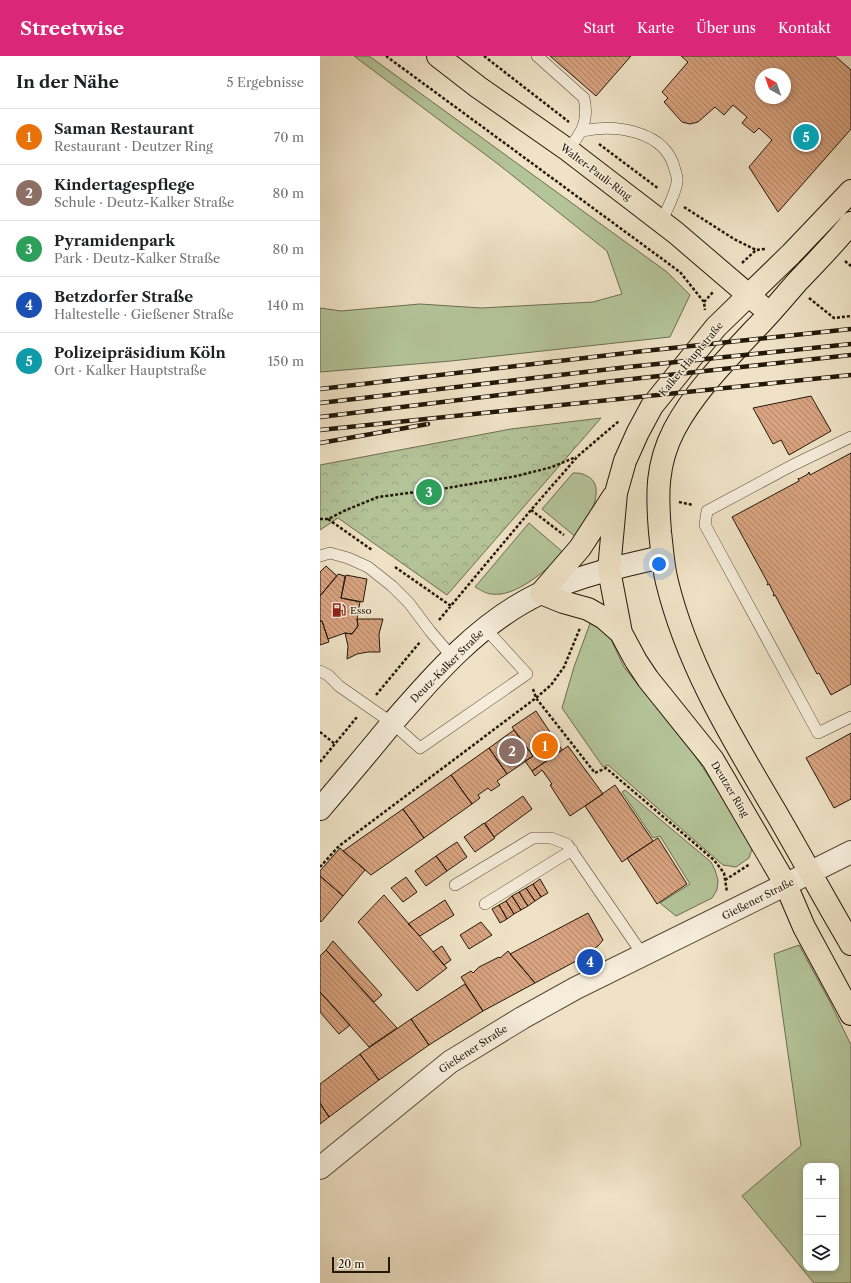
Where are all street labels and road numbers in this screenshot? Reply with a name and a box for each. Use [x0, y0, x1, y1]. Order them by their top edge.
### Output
street label: Walter-Pauli-Ring [557, 140, 635, 204]
street label: Kalker Hauptstraße [656, 319, 726, 399]
street label: Deutz-Kalker Straße [408, 626, 487, 705]
street label: Deutzer Ring [708, 759, 752, 820]
street label: Gießener Straße [720, 875, 797, 923]
street label: Gießener Straße [436, 1022, 510, 1076]

